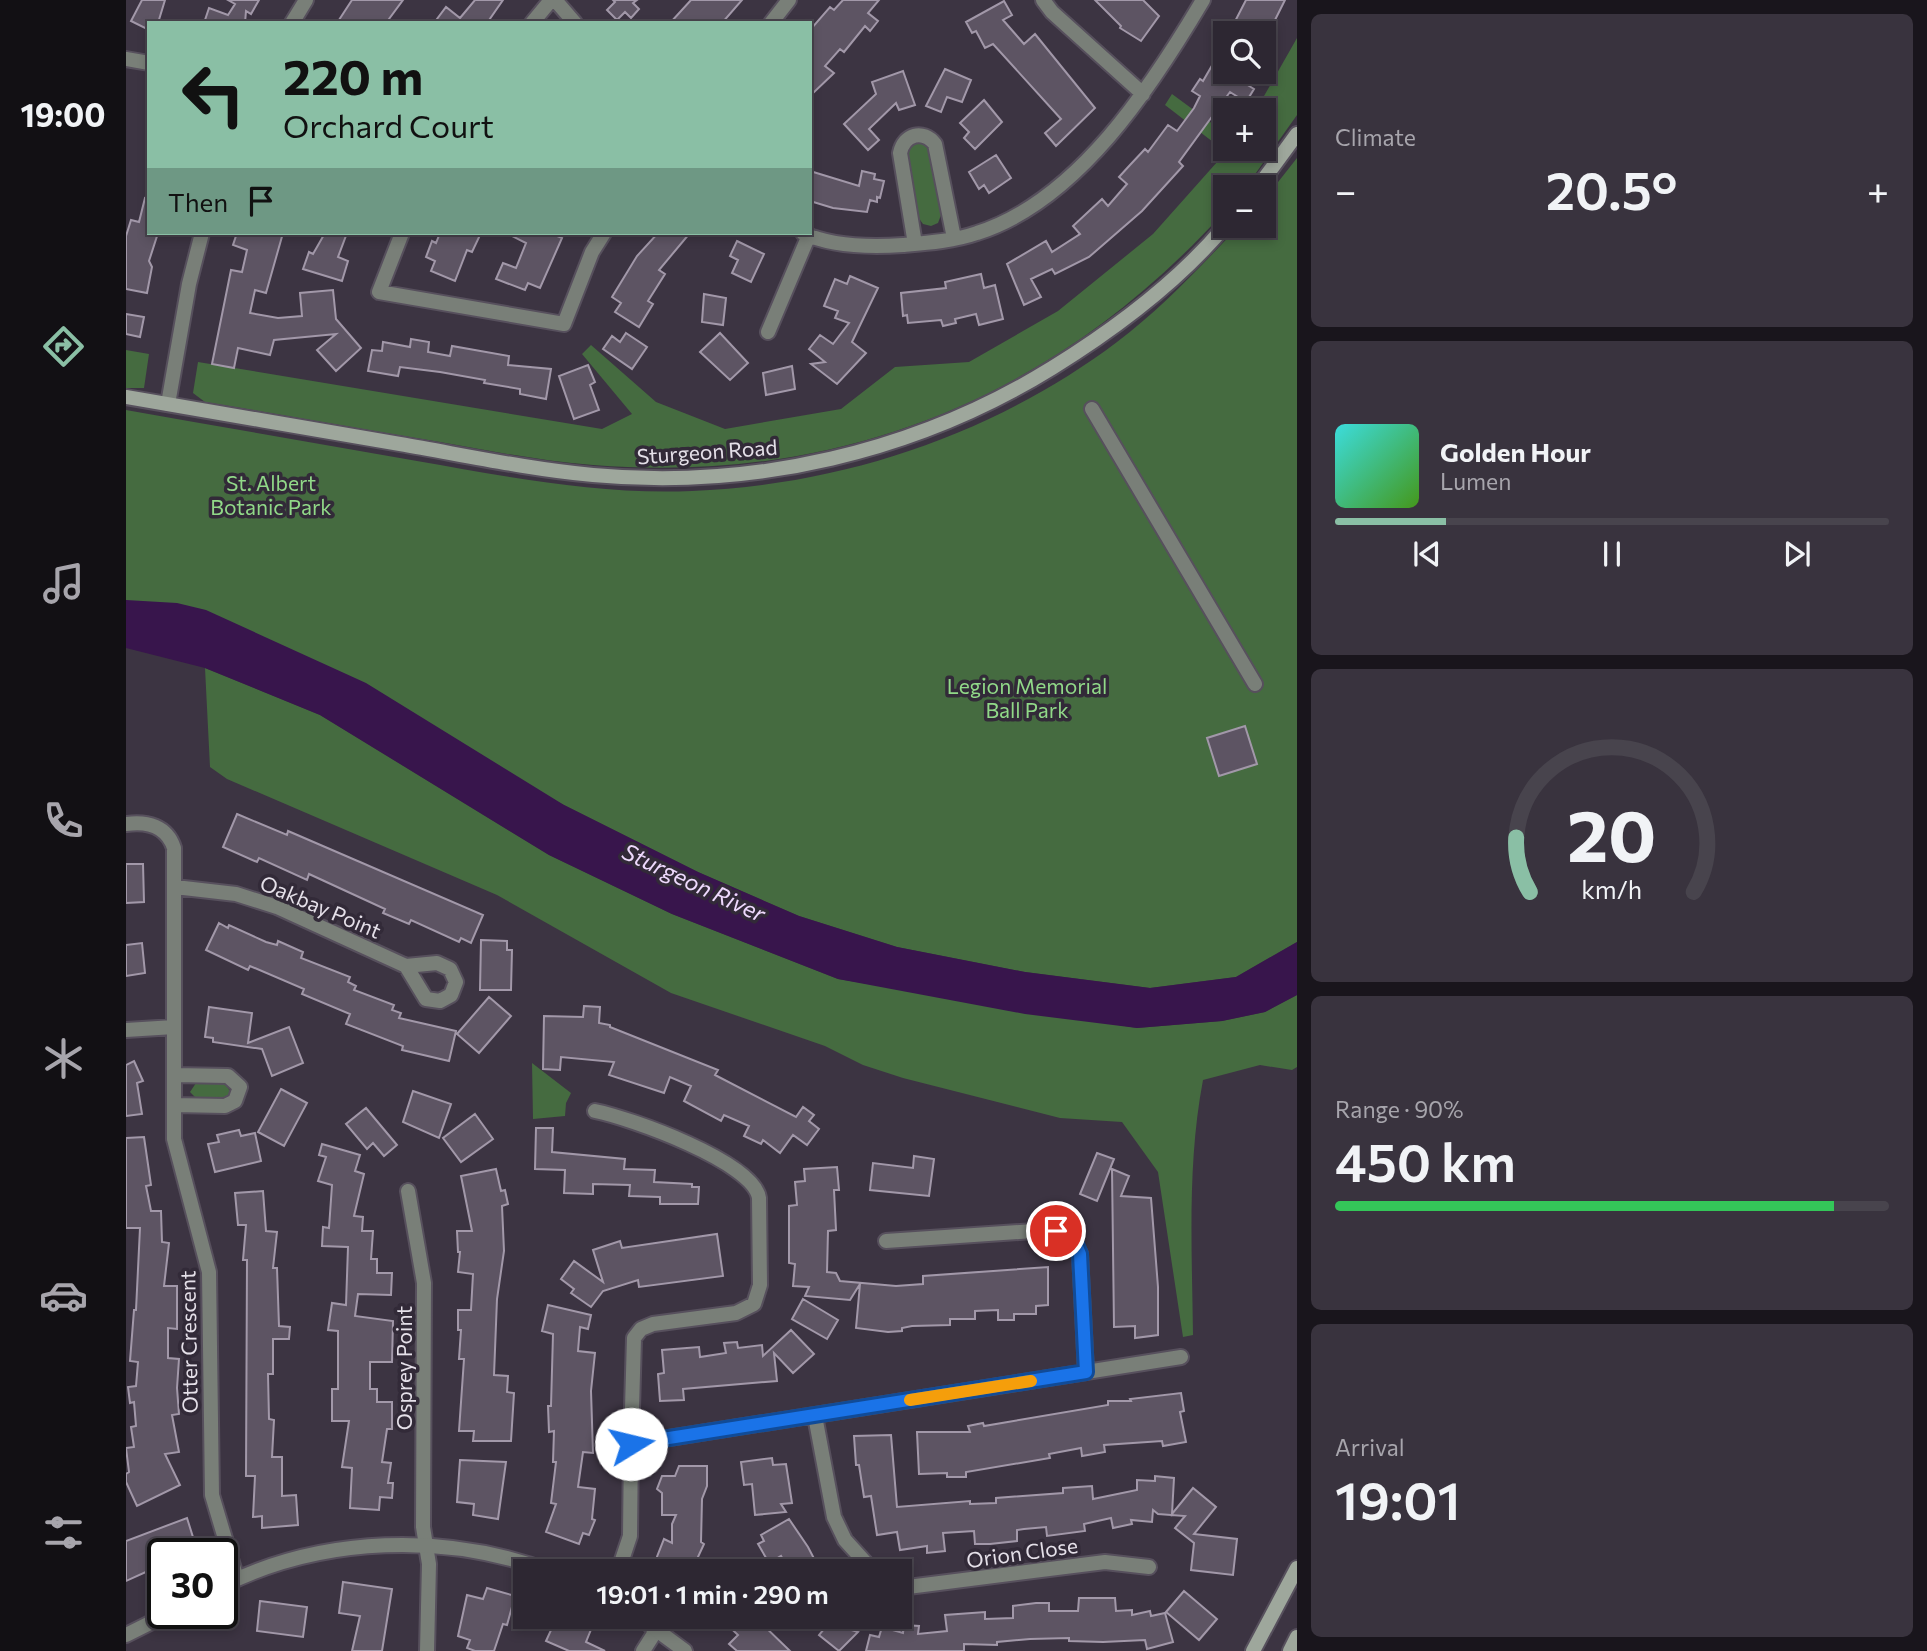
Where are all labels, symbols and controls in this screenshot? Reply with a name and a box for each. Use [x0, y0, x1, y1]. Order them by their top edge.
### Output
map controls [1213, 21, 1276, 238]
button: search [1213, 21, 1276, 84]
text: 220 m [283, 45, 423, 105]
icon: left [168, 49, 259, 140]
text: 19:00 [20, 94, 106, 134]
button: + [1213, 98, 1276, 161]
text: Orchard Court [283, 105, 494, 145]
text: Climate [1335, 123, 1416, 151]
text: 20.5° [1546, 157, 1677, 221]
text: − [1335, 166, 1357, 213]
text: + [1867, 166, 1889, 213]
button: − [1213, 175, 1276, 238]
icon: arrive [242, 182, 280, 220]
text: Then [168, 186, 228, 217]
icon: directions [39, 322, 88, 371]
street label: Sturgeon Road [636, 434, 778, 468]
text: Golden Hour [1440, 436, 1591, 467]
text: Lumen [1440, 467, 1511, 495]
park label: St. Albert Botanic Park [210, 470, 332, 519]
icon: previous [1408, 535, 1446, 573]
icon: pause [1593, 535, 1631, 573]
icon: next [1778, 535, 1816, 573]
icon: music [39, 559, 88, 608]
park label: Legion Memorial Ball Park [947, 673, 1107, 722]
text: 20 [1567, 788, 1657, 877]
icon: phone [39, 796, 88, 845]
water label: Sturgeon River [618, 837, 771, 928]
street label: Oakbay Point [257, 869, 385, 943]
text: km/h [1582, 873, 1642, 903]
icon: climate [39, 1034, 88, 1083]
text: Range · 90% [1335, 1095, 1463, 1123]
text: 450 km [1335, 1129, 1516, 1193]
pin [1026, 1201, 1086, 1261]
icon: arrive [1037, 1212, 1075, 1250]
street label: Otter Crescent [174, 1270, 202, 1414]
icon: car [39, 1271, 88, 1320]
street label: Osprey Point [391, 1306, 416, 1430]
position arrow [594, 1407, 668, 1481]
text: Arrival [1335, 1433, 1405, 1461]
text: 19:01 [1335, 1467, 1461, 1531]
icon: filters [39, 1508, 88, 1557]
street label: Orion Close [965, 1532, 1079, 1572]
speed limit sign: 30 [147, 1538, 238, 1629]
text: 19:01 · 1 min · 290 m [596, 1578, 829, 1609]

